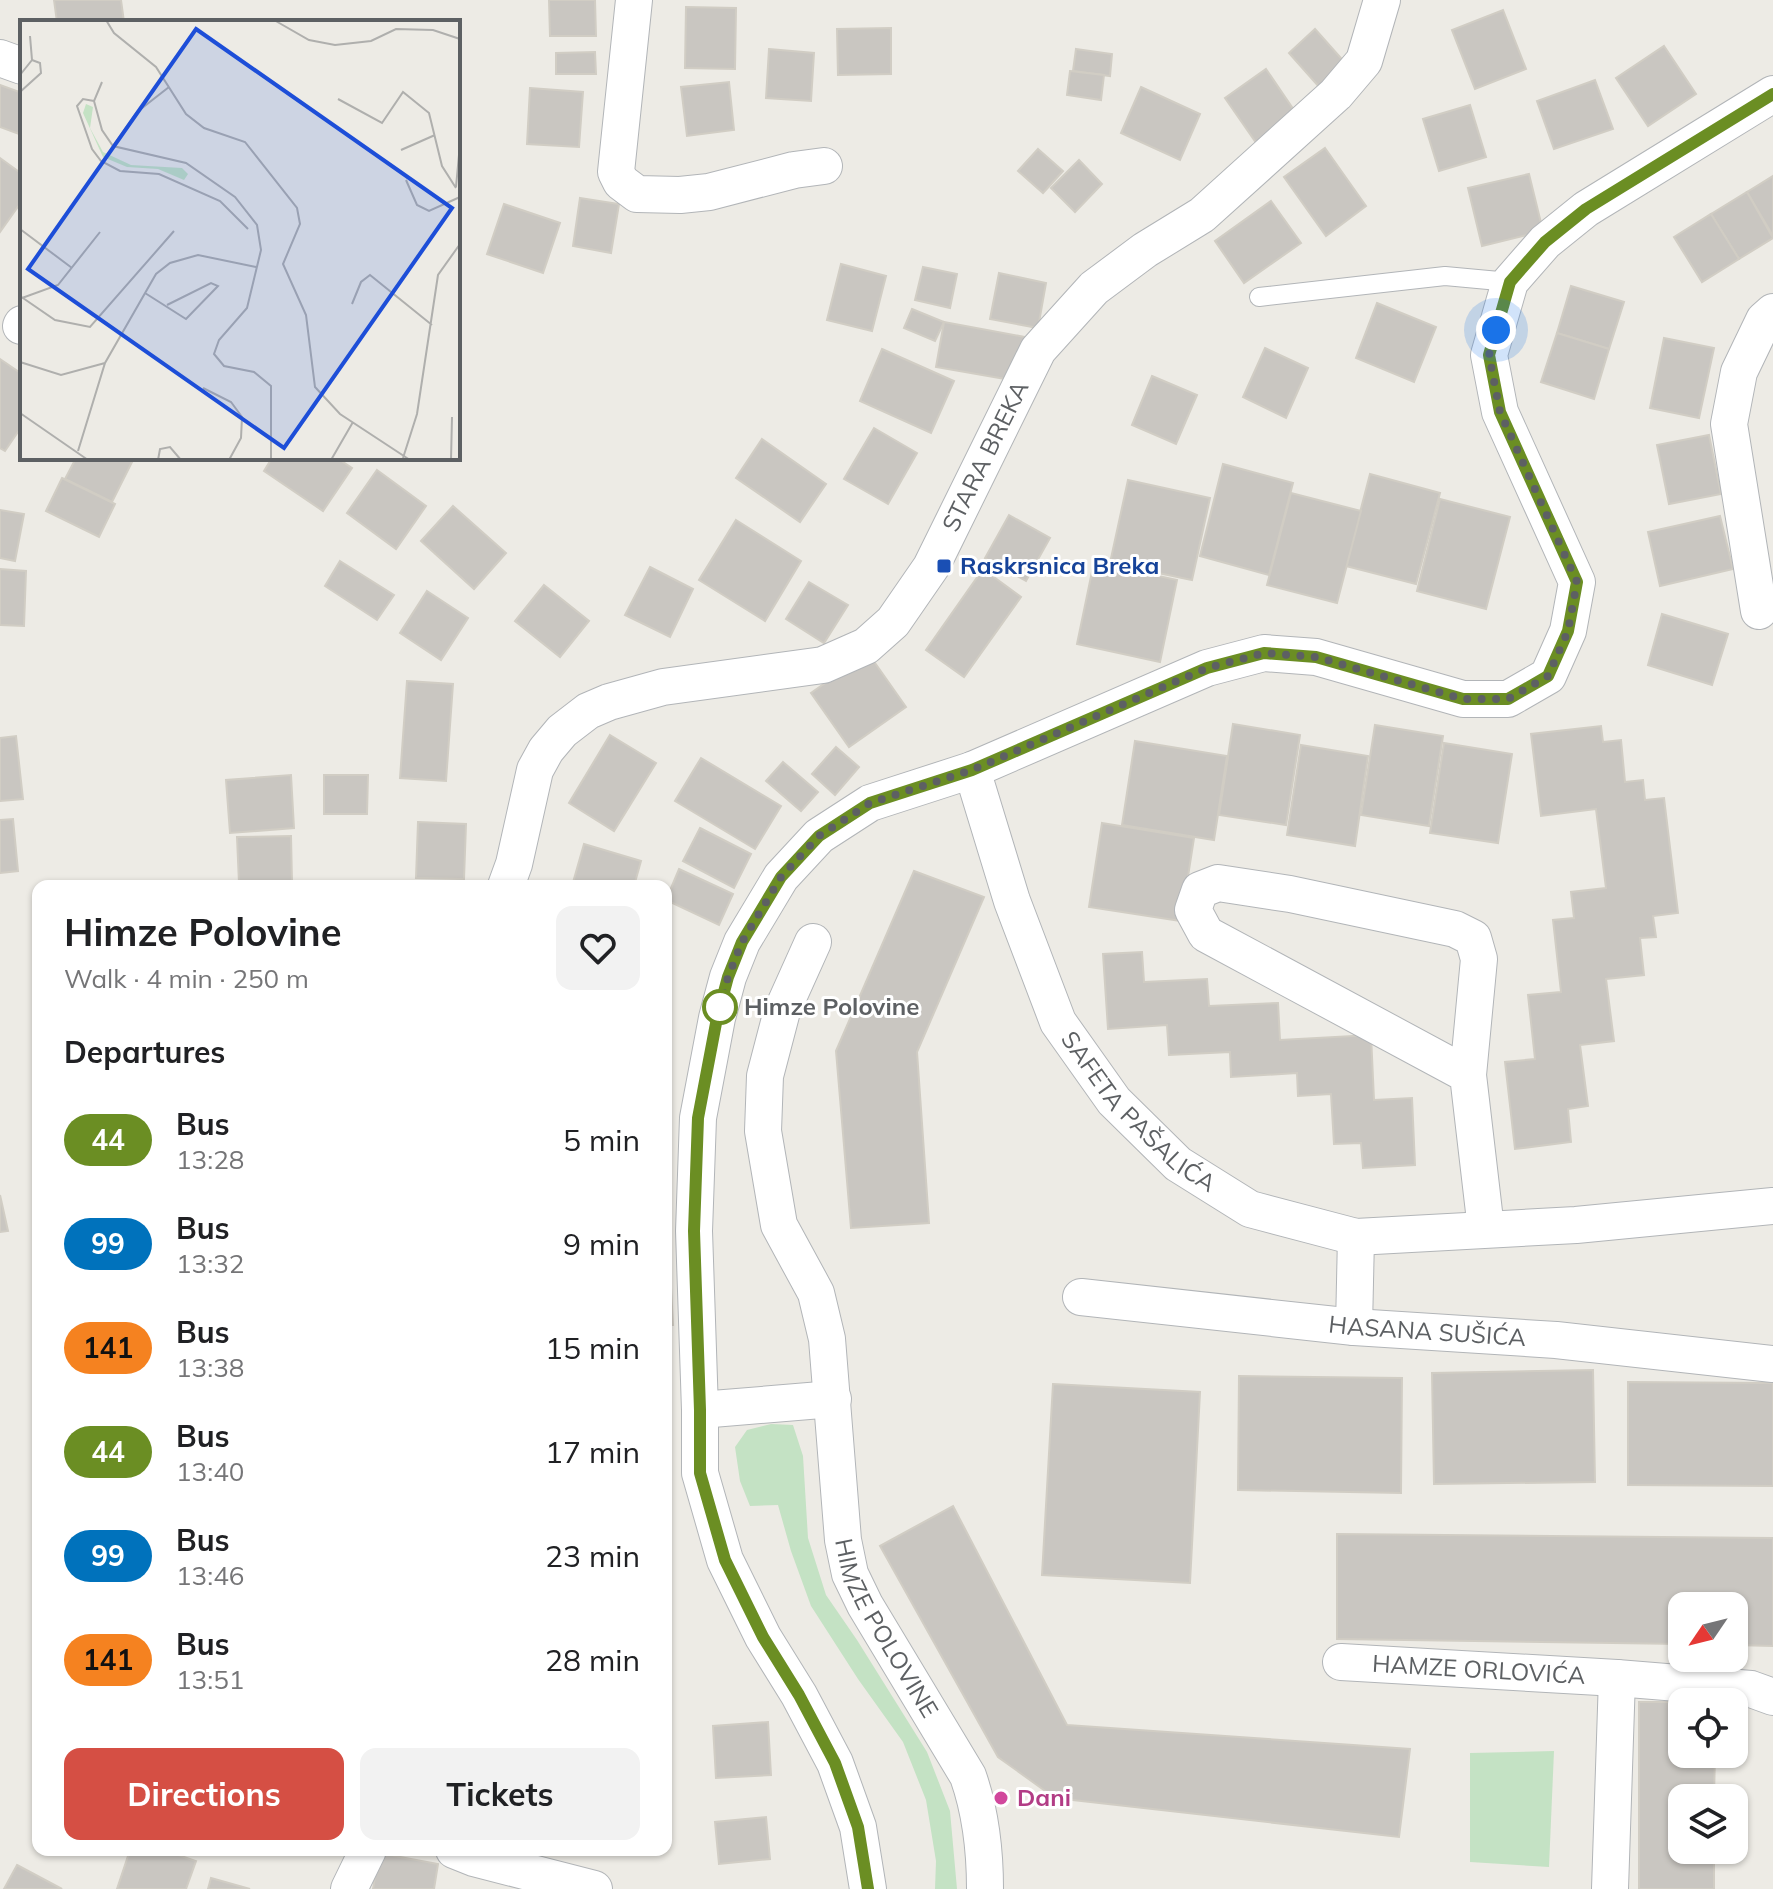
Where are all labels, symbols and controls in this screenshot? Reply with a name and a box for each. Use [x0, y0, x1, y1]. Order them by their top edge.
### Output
inset map [20, 20, 460, 460]
your location [1476, 310, 1516, 350]
street label: STARA BREKA [935, 375, 1035, 536]
place label: Raskrsnica Breka [960, 550, 1159, 580]
marker: Raskrsnica Breka [935, 557, 953, 575]
button: heart [556, 906, 640, 990]
text: Himze Polovine [64, 908, 342, 956]
text: Walk · 4 min · 250 m [64, 962, 309, 995]
marker: Himze Polovine [703, 990, 737, 1024]
place label: Himze Polovine [744, 991, 919, 1021]
street label: SAFETA PAŠALIĆA [1055, 1025, 1222, 1198]
text: Departures [64, 1033, 225, 1071]
text: Bus [176, 1105, 230, 1143]
text: 5 min [563, 1121, 640, 1159]
text: 44 [91, 1122, 125, 1157]
text: 13:28 [176, 1143, 244, 1176]
text: Bus [176, 1209, 230, 1247]
text: 9 min [563, 1225, 640, 1263]
text: 99 [91, 1226, 125, 1261]
text: 13:32 [176, 1247, 244, 1280]
street label: HASANA SUŠIĆA [1327, 1308, 1527, 1352]
text: Bus [176, 1313, 230, 1351]
text: 15 min [545, 1329, 640, 1367]
text: 141 [83, 1330, 133, 1365]
text: 13:38 [176, 1351, 244, 1384]
text: Bus [176, 1417, 230, 1455]
text: 17 min [545, 1433, 640, 1471]
text: 44 [91, 1434, 125, 1469]
text: 13:40 [176, 1455, 244, 1488]
text: Bus [176, 1521, 230, 1559]
street label: HIMZE POLOVINE [829, 1536, 945, 1723]
text: 23 min [545, 1537, 640, 1575]
text: 99 [91, 1538, 125, 1573]
text: 13:46 [176, 1559, 244, 1592]
north arrow [1668, 1592, 1748, 1672]
map controls [1668, 1592, 1748, 1864]
text: Bus [176, 1625, 230, 1663]
text: 28 min [545, 1641, 640, 1679]
text: 141 [83, 1642, 133, 1677]
street label: HAMZE ORLOVIĆA [1371, 1648, 1587, 1690]
text: 13:51 [176, 1663, 244, 1696]
button: locate [1668, 1688, 1748, 1768]
button: Directions [64, 1748, 344, 1840]
button: Tickets [360, 1748, 640, 1840]
place label: Dani [1017, 1782, 1071, 1812]
button: layers [1668, 1784, 1748, 1864]
marker: Dani [992, 1789, 1010, 1807]

